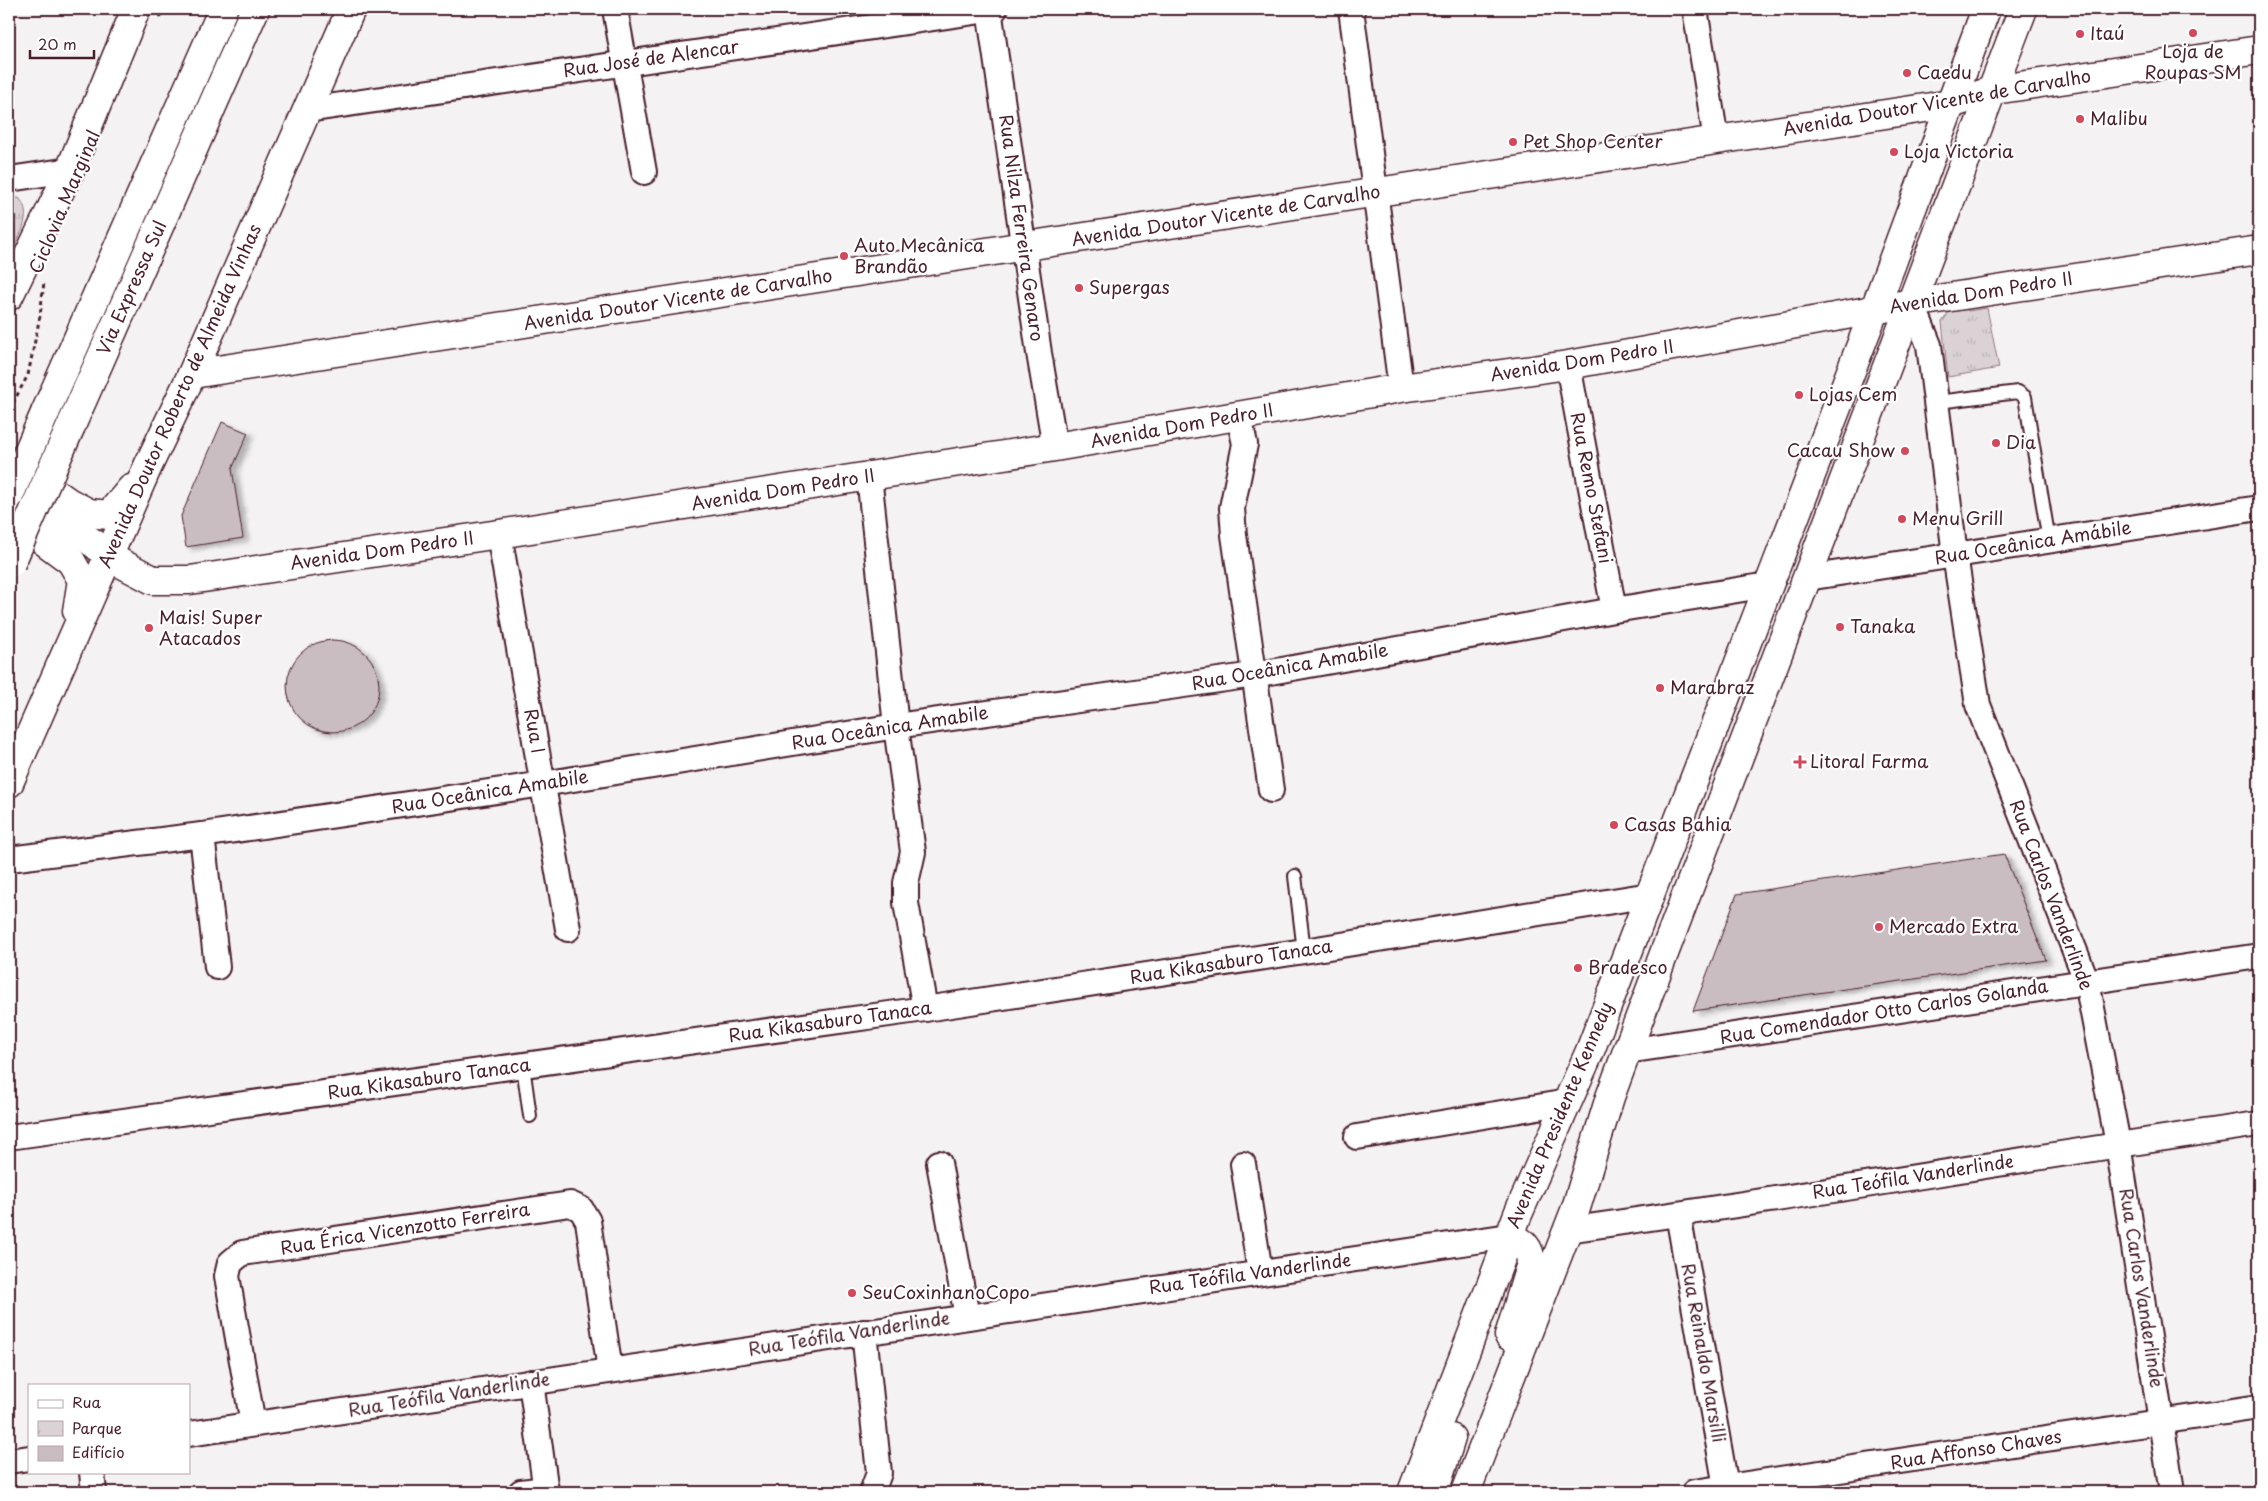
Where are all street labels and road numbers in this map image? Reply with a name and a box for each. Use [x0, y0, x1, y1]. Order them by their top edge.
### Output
street label: Rua José de Alencar [561, 32, 741, 83]
street label: Avenida Doutor Vicente de Carvalho [1781, 61, 2093, 142]
street label: Rua Nilza Ferreira Genaro [993, 113, 1052, 343]
street label: Ciclovia Marginal [21, 126, 106, 277]
street label: Avenida Doutor Vicente de Carvalho [1069, 177, 1382, 252]
street label: Via Expressa Sul [89, 216, 172, 359]
street label: Avenida Doutor Roberto de Almeida Vinhas [90, 219, 267, 572]
street label: Avenida Doutor Vicente de Carvalho [521, 261, 834, 336]
street label: Avenida Dom Pedro II [1887, 264, 2074, 319]
street label: Avenida Dom Pedro II [1488, 332, 1675, 387]
street label: Avenida Dom Pedro II [1088, 395, 1275, 454]
street label: Rua Remo Stefani [1565, 410, 1620, 566]
street label: Avenida Dom Pedro II [689, 461, 876, 516]
street label: Rua Oceânica Amábile [1932, 513, 2133, 570]
street label: Avenida Dom Pedro II [288, 523, 475, 576]
street label: Rua Oceânica Amabile [1189, 635, 1390, 696]
street label: Rua Oceânica Amabile [789, 698, 990, 755]
street label: Rua I [518, 706, 553, 755]
street label: Rua Oceânica Amabile [389, 762, 590, 819]
street label: Rua Carlos Vanderlinde [2004, 795, 2101, 994]
street label: Rua Kikasaburo Tanaca [1128, 931, 1335, 990]
street label: Rua Comendador Otto Carlos Golanda [1718, 971, 2050, 1050]
street label: Rua Kikasaburo Tanaca [727, 993, 934, 1048]
street label: Avenida Presidente Kennedy [1499, 997, 1619, 1232]
street label: Rua Kikasaburo Tanaca [326, 1050, 533, 1105]
street label: Rua Teófila Vanderlinde [1810, 1146, 2015, 1205]
street label: Rua Carlos Vanderlinde [2113, 1186, 2172, 1390]
street label: Rua Érica Vicenzotto Ferreira [278, 1194, 532, 1261]
street label: Rua Teófila Vanderlinde [1147, 1245, 1352, 1300]
street label: Rua Reinaldo Marsilli [1675, 1261, 1734, 1445]
street label: Rua Teófila Vanderlinde [746, 1303, 951, 1362]
street label: Rua Teófila Vanderlinde [346, 1364, 551, 1423]
street label: Rua Affonso Chaves [1888, 1422, 2063, 1475]

